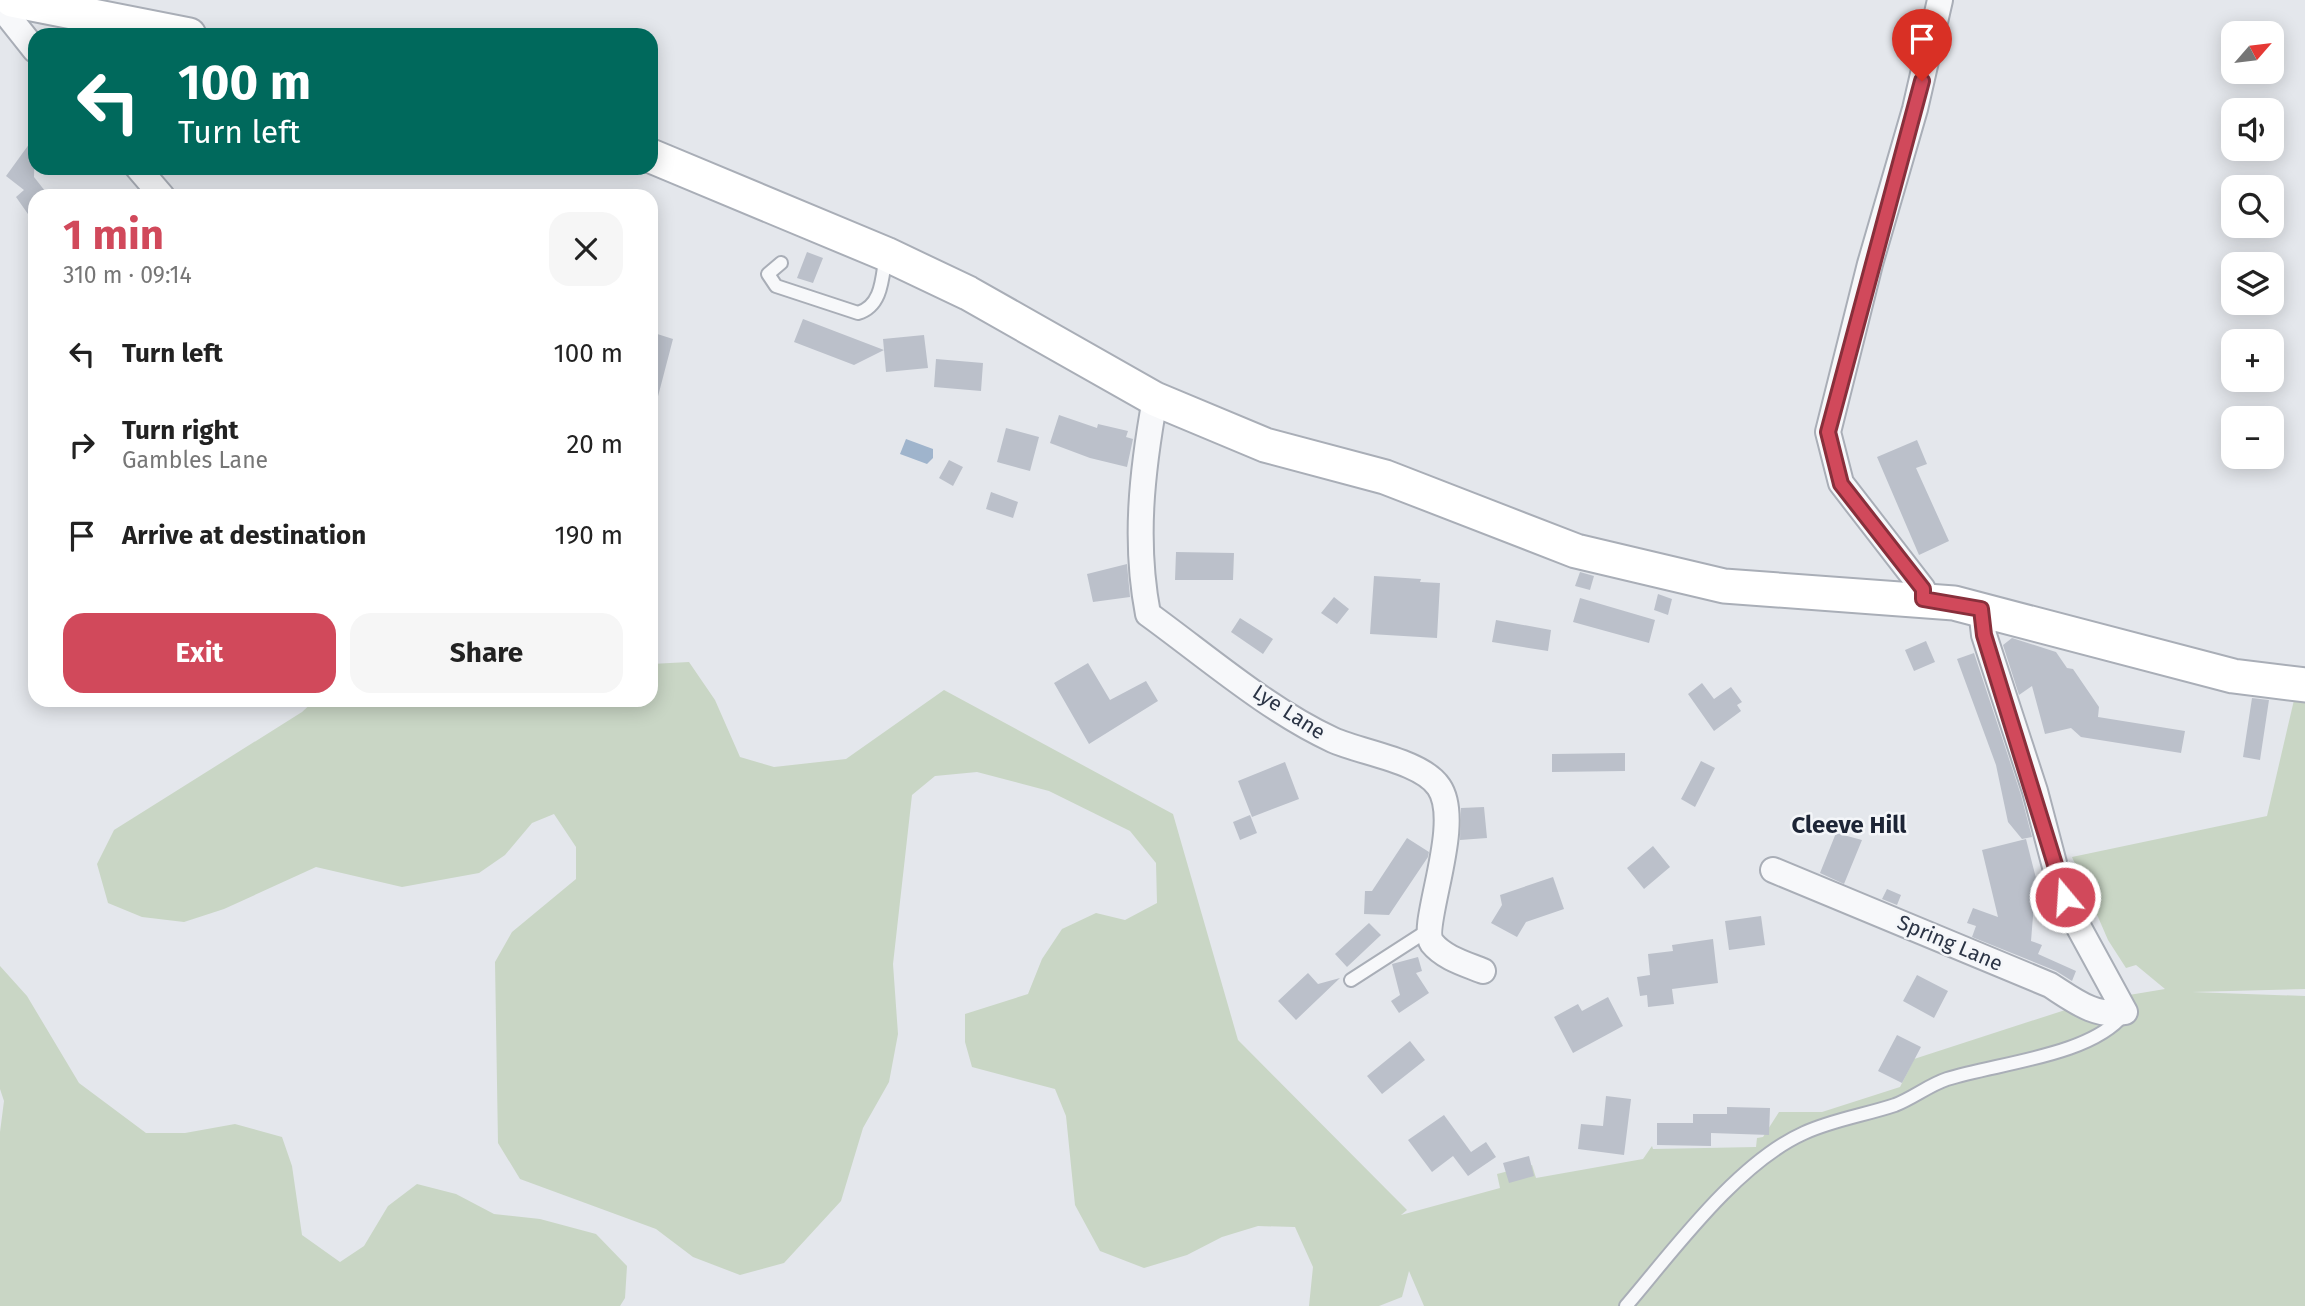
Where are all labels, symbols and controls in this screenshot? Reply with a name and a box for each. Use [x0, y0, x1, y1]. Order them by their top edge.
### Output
pin [1892, 9, 1952, 81]
icon: arrive [1903, 20, 1941, 58]
north arrow [2221, 21, 2284, 84]
map controls [2221, 21, 2284, 469]
text: 100 m [178, 53, 311, 112]
icon: left [63, 56, 154, 147]
button: sound [2221, 98, 2284, 161]
text: Turn left [178, 113, 300, 151]
button: search [2221, 175, 2284, 238]
text: 1 min [63, 210, 164, 260]
button: close [549, 212, 623, 286]
button: layers [2221, 252, 2284, 315]
text: 310 m · 09:14 [63, 261, 192, 289]
button: + [2221, 329, 2284, 392]
icon: left [63, 335, 101, 373]
text: Turn left [122, 338, 223, 369]
text: 100 m [554, 338, 623, 369]
button: − [2221, 406, 2284, 469]
text: Turn right [122, 415, 239, 446]
icon: right [63, 426, 101, 464]
text: 20 m [566, 429, 623, 460]
text: Gambles Lane [122, 446, 268, 474]
icon: arrive [63, 517, 101, 555]
text: Arrive at destination [122, 520, 366, 551]
text: 190 m [554, 520, 623, 551]
button: Exit [63, 613, 336, 693]
button: Share [350, 613, 623, 693]
street label: Lye Lane [1248, 679, 1330, 745]
district label: Cleeve Hill [1792, 811, 1907, 839]
position arrow [2028, 860, 2102, 934]
street label: Spring Lane [1893, 909, 2007, 977]

